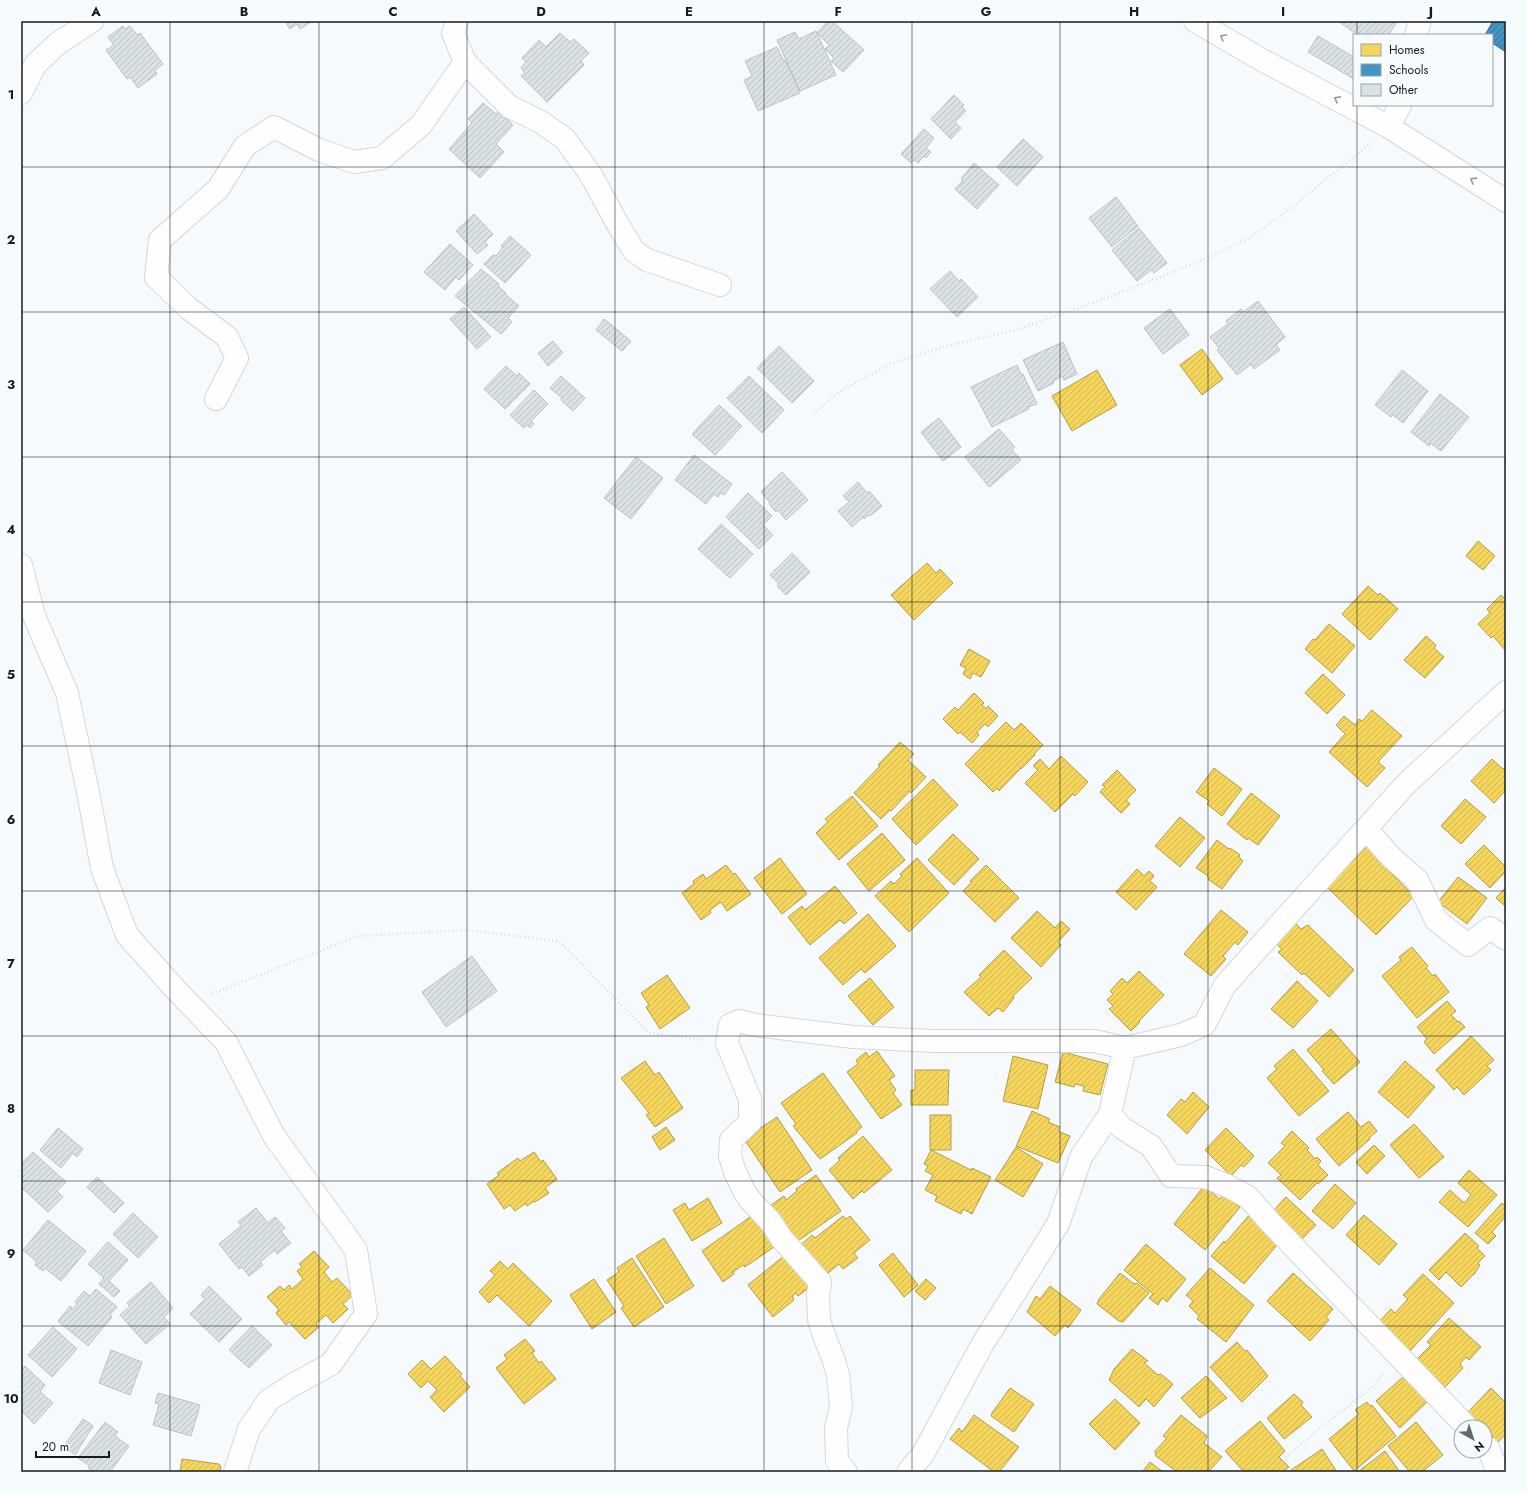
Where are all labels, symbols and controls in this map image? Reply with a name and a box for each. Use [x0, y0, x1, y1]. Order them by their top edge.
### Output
text: A [90, 2, 101, 21]
text: B [240, 2, 249, 21]
text: C [388, 2, 398, 21]
text: D [536, 2, 546, 21]
text: E [685, 2, 693, 21]
text: F [834, 2, 842, 21]
text: G [981, 2, 992, 21]
text: H [1129, 2, 1139, 21]
text: I [1281, 2, 1285, 21]
text: J [1426, 2, 1433, 21]
one-way arrow [1220, 34, 1227, 41]
legend [1353, 34, 1493, 106]
text: Homes [1389, 41, 1425, 59]
text: Schools [1389, 61, 1428, 79]
text: Other [1389, 81, 1419, 99]
text: 1 [8, 85, 14, 104]
one-way arrow [1334, 97, 1341, 104]
one-way arrow [1470, 177, 1477, 185]
text: 2 [7, 230, 15, 249]
text: 3 [7, 375, 15, 394]
text: 4 [6, 520, 16, 539]
text: 5 [7, 665, 15, 684]
text: 6 [7, 810, 16, 829]
text: 7 [7, 954, 15, 973]
text: 8 [7, 1099, 15, 1118]
text: 9 [7, 1244, 16, 1263]
text: 10 [3, 1389, 19, 1408]
north arrow [1453, 1419, 1493, 1459]
scale bar [36, 1433, 109, 1459]
text: 20 m [42, 1438, 69, 1456]
text: N [1471, 1438, 1488, 1456]

